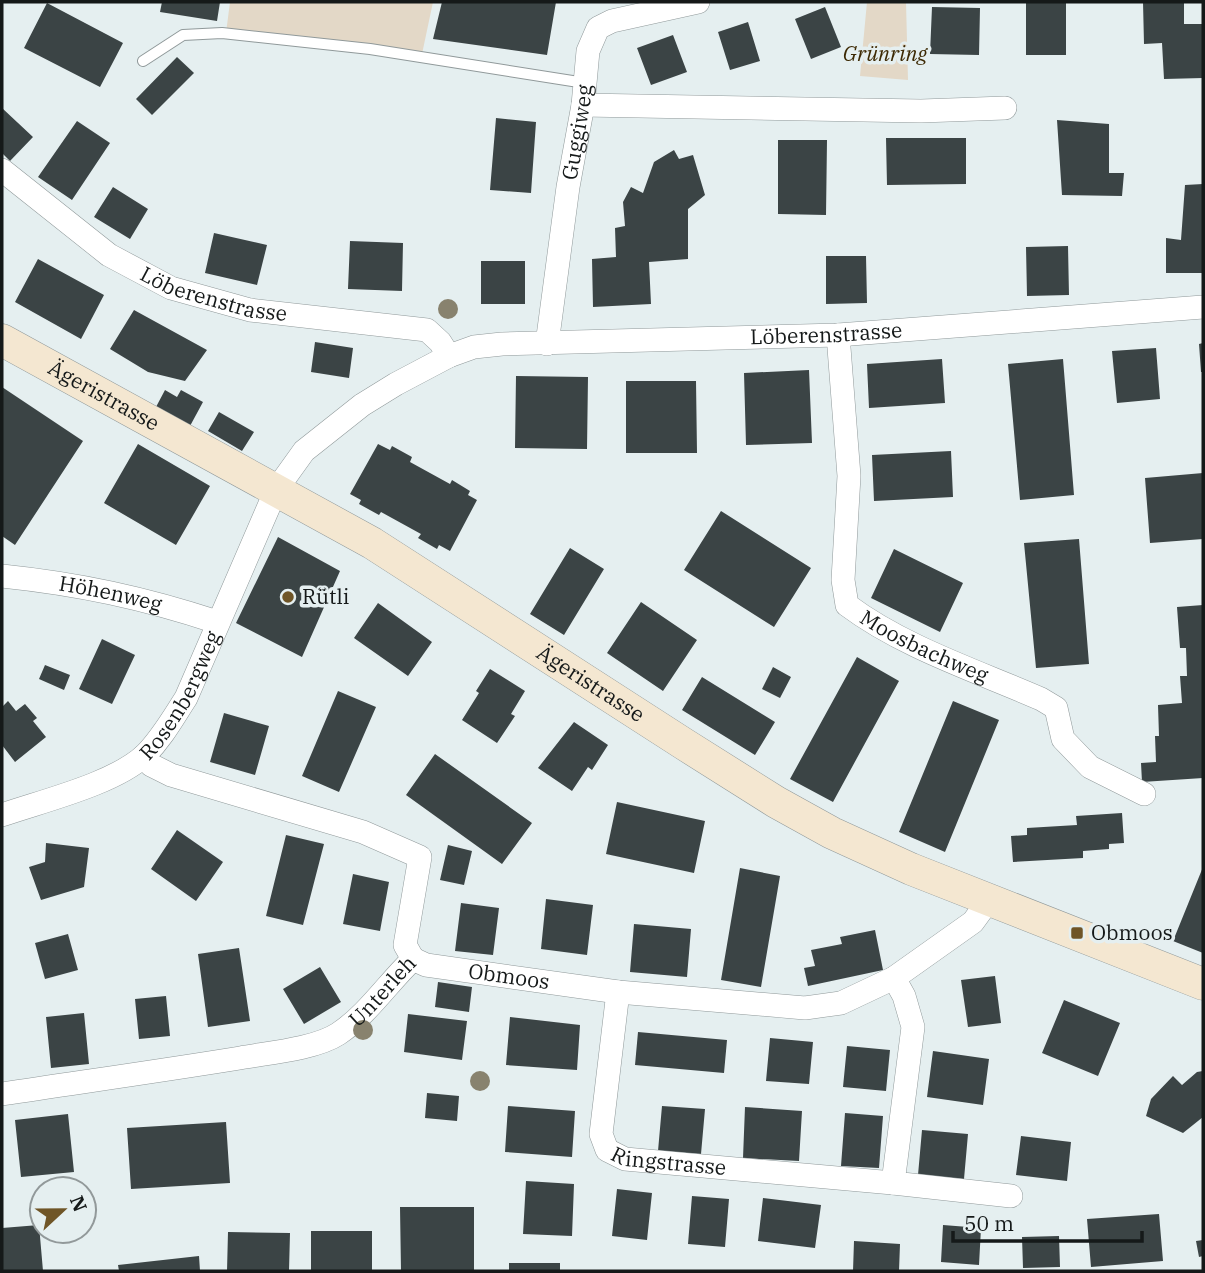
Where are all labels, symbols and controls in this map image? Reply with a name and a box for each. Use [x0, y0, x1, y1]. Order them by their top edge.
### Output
park label: Grünring [843, 39, 928, 67]
street label: Guggiweg [555, 83, 598, 182]
street label: Löberenstrasse [136, 259, 289, 327]
street label: Löberenstrasse [750, 315, 903, 350]
street label: Ägeristrasse [44, 353, 165, 437]
street label: Höhenweg [57, 569, 166, 618]
place label: Rütli [302, 582, 349, 610]
marker: Rütli [280, 589, 296, 605]
street label: Moosbachweg [855, 603, 993, 689]
street label: Rosenbergweg [133, 626, 227, 766]
street label: Ägeristrasse [532, 638, 650, 728]
place label: Obmoos [1091, 918, 1173, 946]
marker: Obmoos [1069, 925, 1085, 941]
street label: Unterleh [342, 949, 422, 1033]
street label: Obmoos [467, 956, 551, 995]
street label: Ringstrasse [607, 1139, 727, 1181]
north arrow [28, 1175, 98, 1245]
text: N [65, 1192, 93, 1215]
scale bar [953, 1200, 1142, 1244]
text: 50 m [964, 1209, 1014, 1237]

